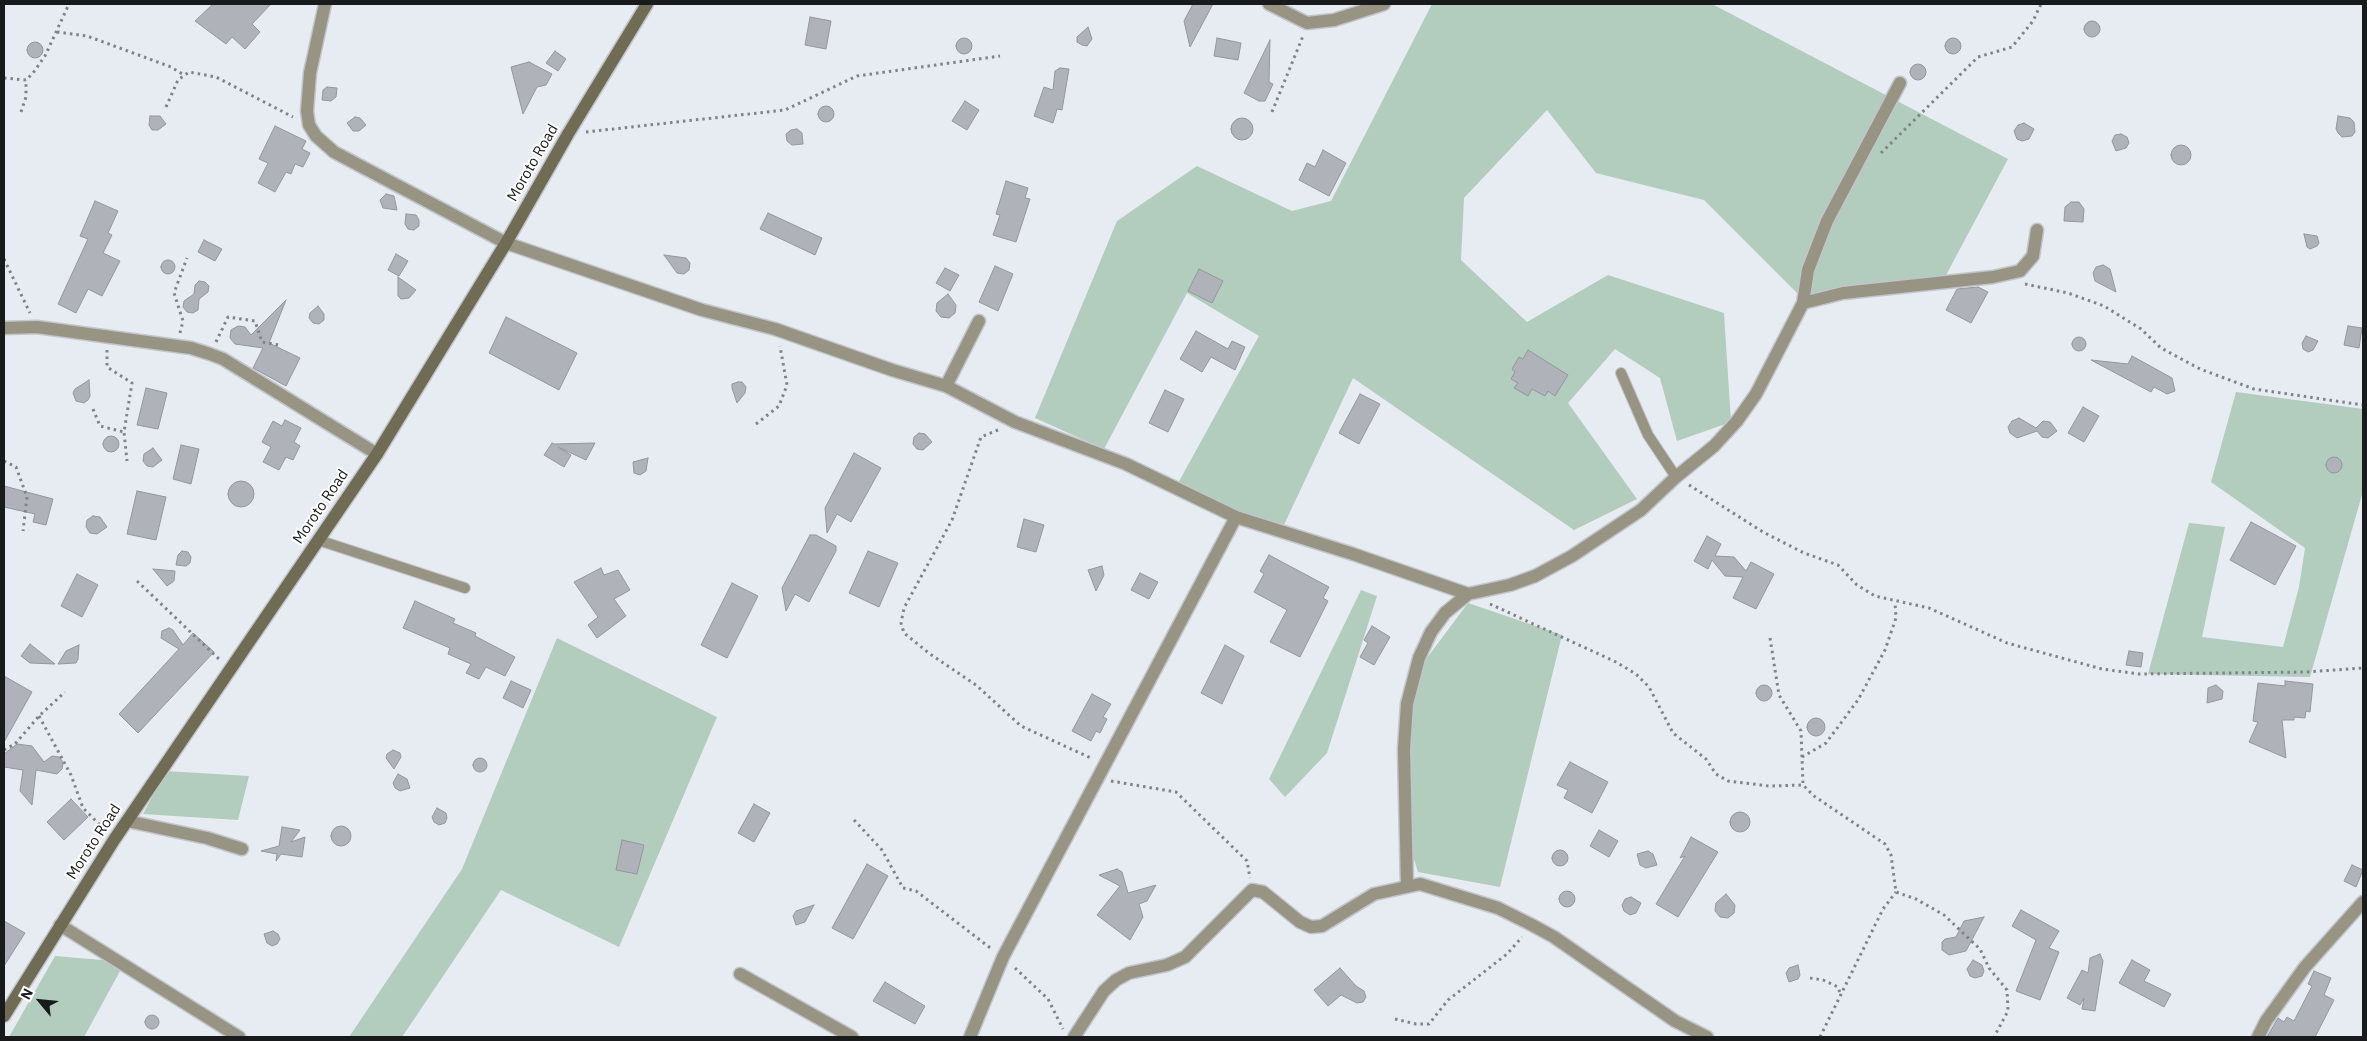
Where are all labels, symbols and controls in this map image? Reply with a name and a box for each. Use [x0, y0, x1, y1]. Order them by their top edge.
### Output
street label: Moroto Road [504, 121, 562, 205]
street label: Moroto Road [289, 466, 353, 548]
street label: Moroto Road [63, 801, 125, 883]
north arrow [15, 976, 65, 1026]
text: N [16, 985, 37, 1003]

